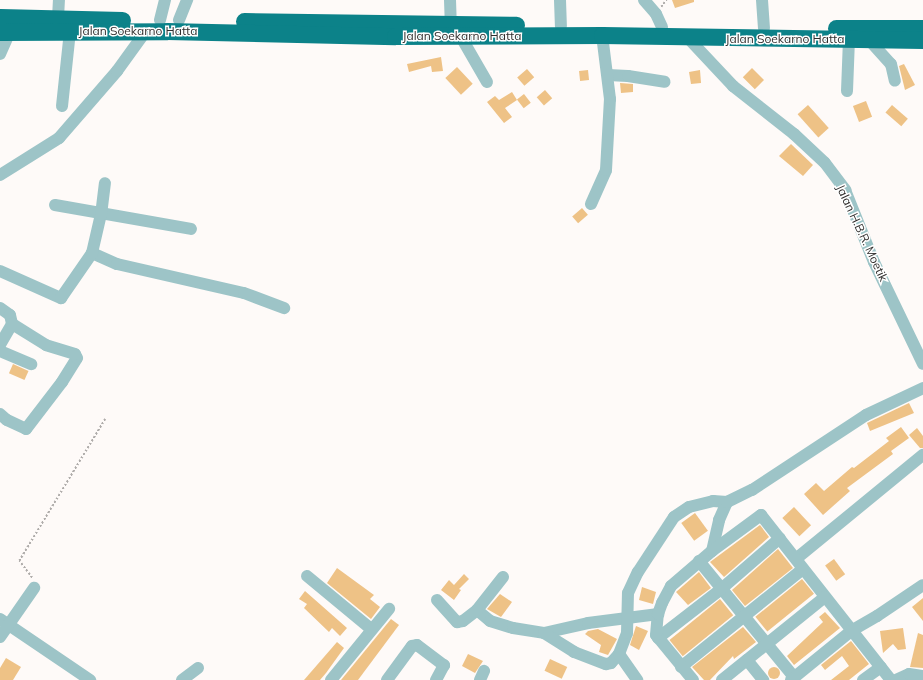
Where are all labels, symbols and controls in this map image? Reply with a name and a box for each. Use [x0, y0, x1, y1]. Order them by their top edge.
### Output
street label: Jalan Soekarno Hatta [79, 24, 197, 38]
street label: Jalan Soekarno Hatta [403, 29, 521, 43]
street label: Jalan Soekarno Hatta [726, 32, 844, 46]
street label: Jalan H.B.R. Moetik [833, 182, 891, 284]

